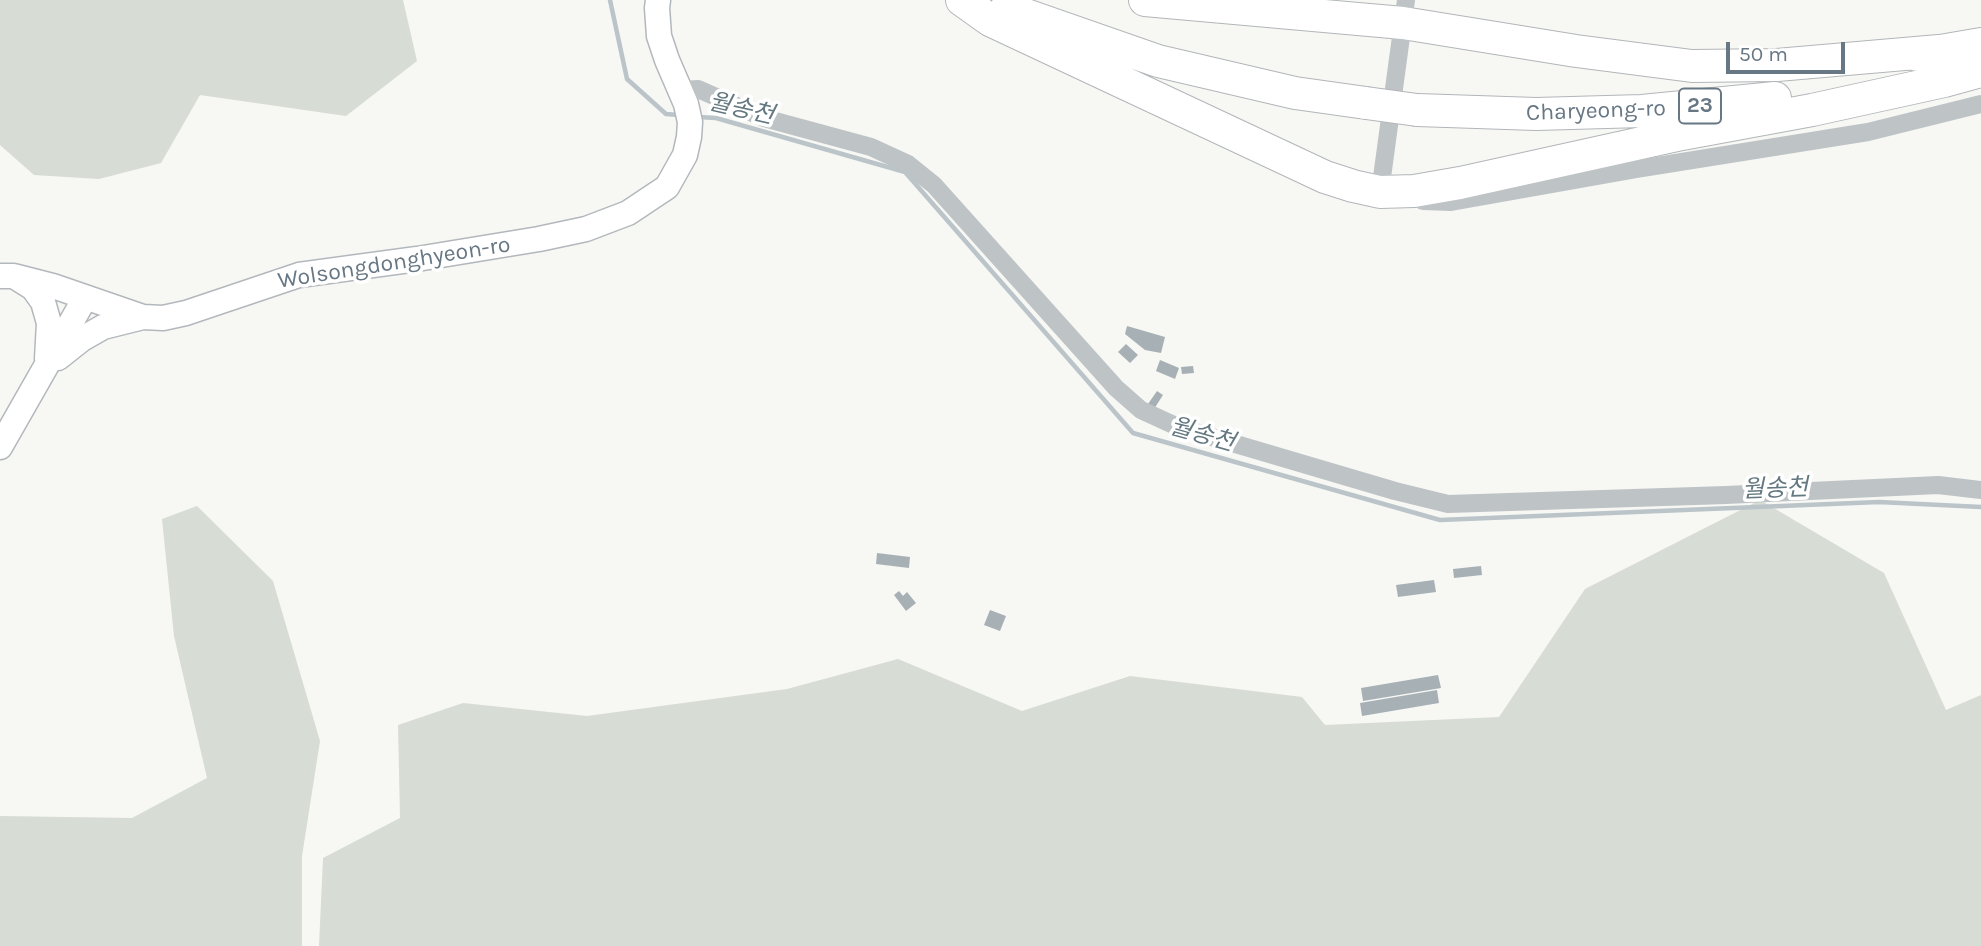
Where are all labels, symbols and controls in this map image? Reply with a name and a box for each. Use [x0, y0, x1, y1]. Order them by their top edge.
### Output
scale bar [1729, 28, 1848, 72]
text: 50 m [1739, 42, 1788, 66]
water label: 월송천 [705, 88, 777, 130]
road number: 23 [1679, 88, 1721, 124]
street label: Charyeong-ro [1526, 95, 1666, 127]
street label: Wolsongdonghyeon-ro [276, 231, 512, 295]
water label: 월송천 [1166, 412, 1238, 458]
water label: 월송천 [1741, 473, 1809, 505]

